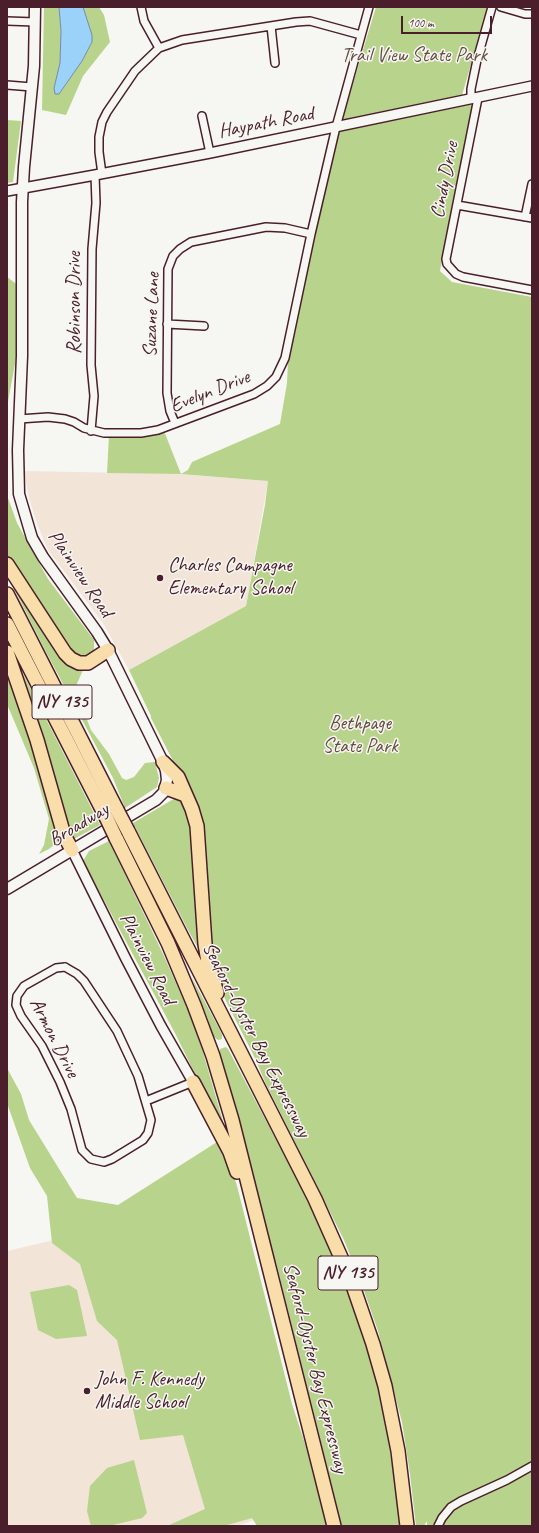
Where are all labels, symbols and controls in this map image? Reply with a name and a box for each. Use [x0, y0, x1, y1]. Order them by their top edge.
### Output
scale bar [403, 8, 494, 34]
text: 100 m [408, 15, 434, 31]
park label: Trail View State Park [341, 44, 487, 68]
street label: Haypath Road [216, 102, 316, 144]
street label: Cindy Drive [426, 140, 464, 220]
street label: Robinson Drive [63, 252, 87, 354]
street label: Suzane Lane [139, 272, 165, 358]
street label: Evelyn Drive [167, 365, 253, 419]
street label: Plainview Road [42, 526, 118, 622]
place label: Charles Campagne Elementary School [168, 554, 293, 601]
marker: Charles Campagne Elementary School [155, 573, 165, 583]
road number: NY 135 [32, 685, 92, 719]
park label: Bethpage State Park [322, 712, 398, 759]
street label: Broadway [45, 798, 113, 852]
street label: Plainview Road [114, 909, 180, 1009]
street label: Seaford-Oyster Bay Expressway [196, 939, 316, 1141]
street label: Armon Drive [24, 994, 84, 1082]
road number: NY 135 [318, 1256, 378, 1290]
street label: Seaford-Oyster Bay Expressway [277, 1261, 353, 1475]
place label: John F. Kennedy Middle School [95, 1368, 204, 1415]
marker: John F. Kennedy Middle School [82, 1386, 92, 1396]

